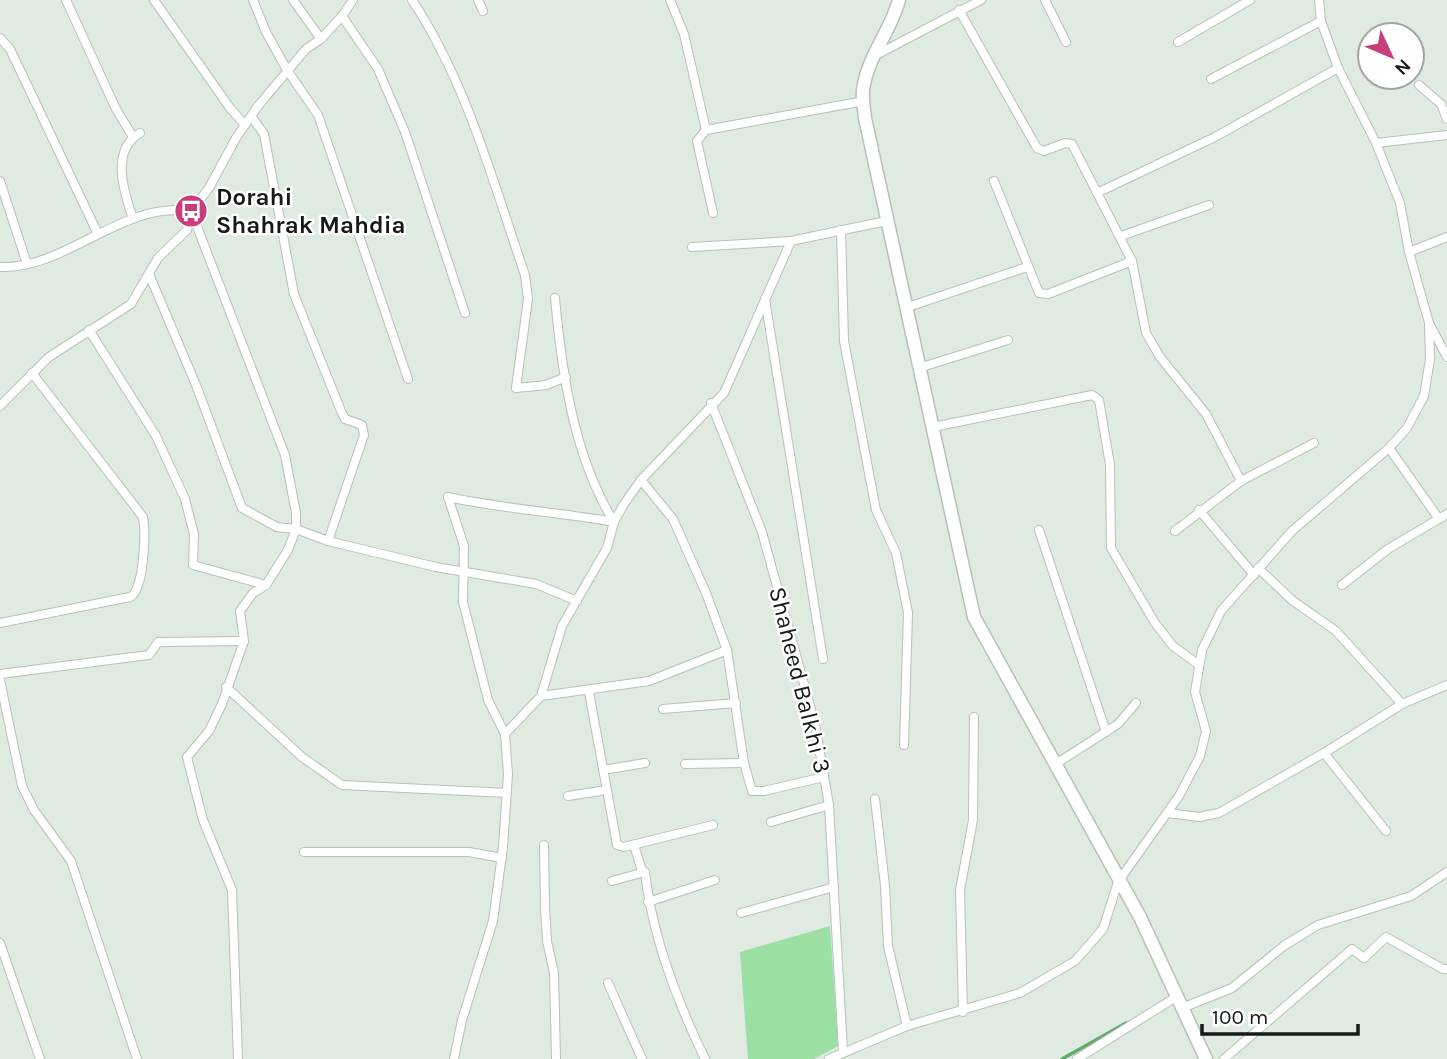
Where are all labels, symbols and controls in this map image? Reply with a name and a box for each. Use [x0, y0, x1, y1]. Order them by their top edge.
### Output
north arrow [1356, 21, 1426, 91]
text: N [1390, 55, 1415, 80]
place label: Dorahi Shahrak Mahdia [216, 183, 406, 239]
bus stop icon: Dorahi Shahrak Mahdia [172, 192, 210, 230]
street label: Shaheed Balkhi 3 [763, 584, 837, 776]
scale bar [1202, 992, 1358, 1036]
text: 100 m [1212, 1005, 1269, 1029]

